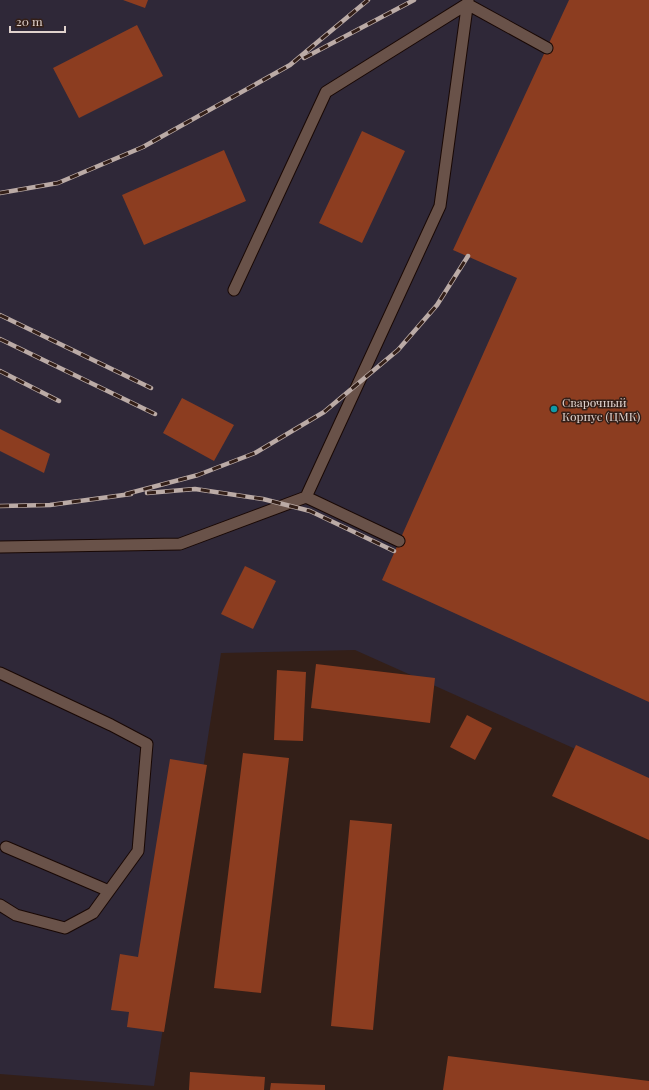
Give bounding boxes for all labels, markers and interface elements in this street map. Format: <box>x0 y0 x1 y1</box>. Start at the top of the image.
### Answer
scale bar <box>10 8 65 34</box>
text: 20 m <box>16 13 43 29</box>
place label: Сварочный Корпус (ЦМК) <box>562 394 640 424</box>
marker: Сварочный Корпус (ЦМК) <box>549 404 559 414</box>

